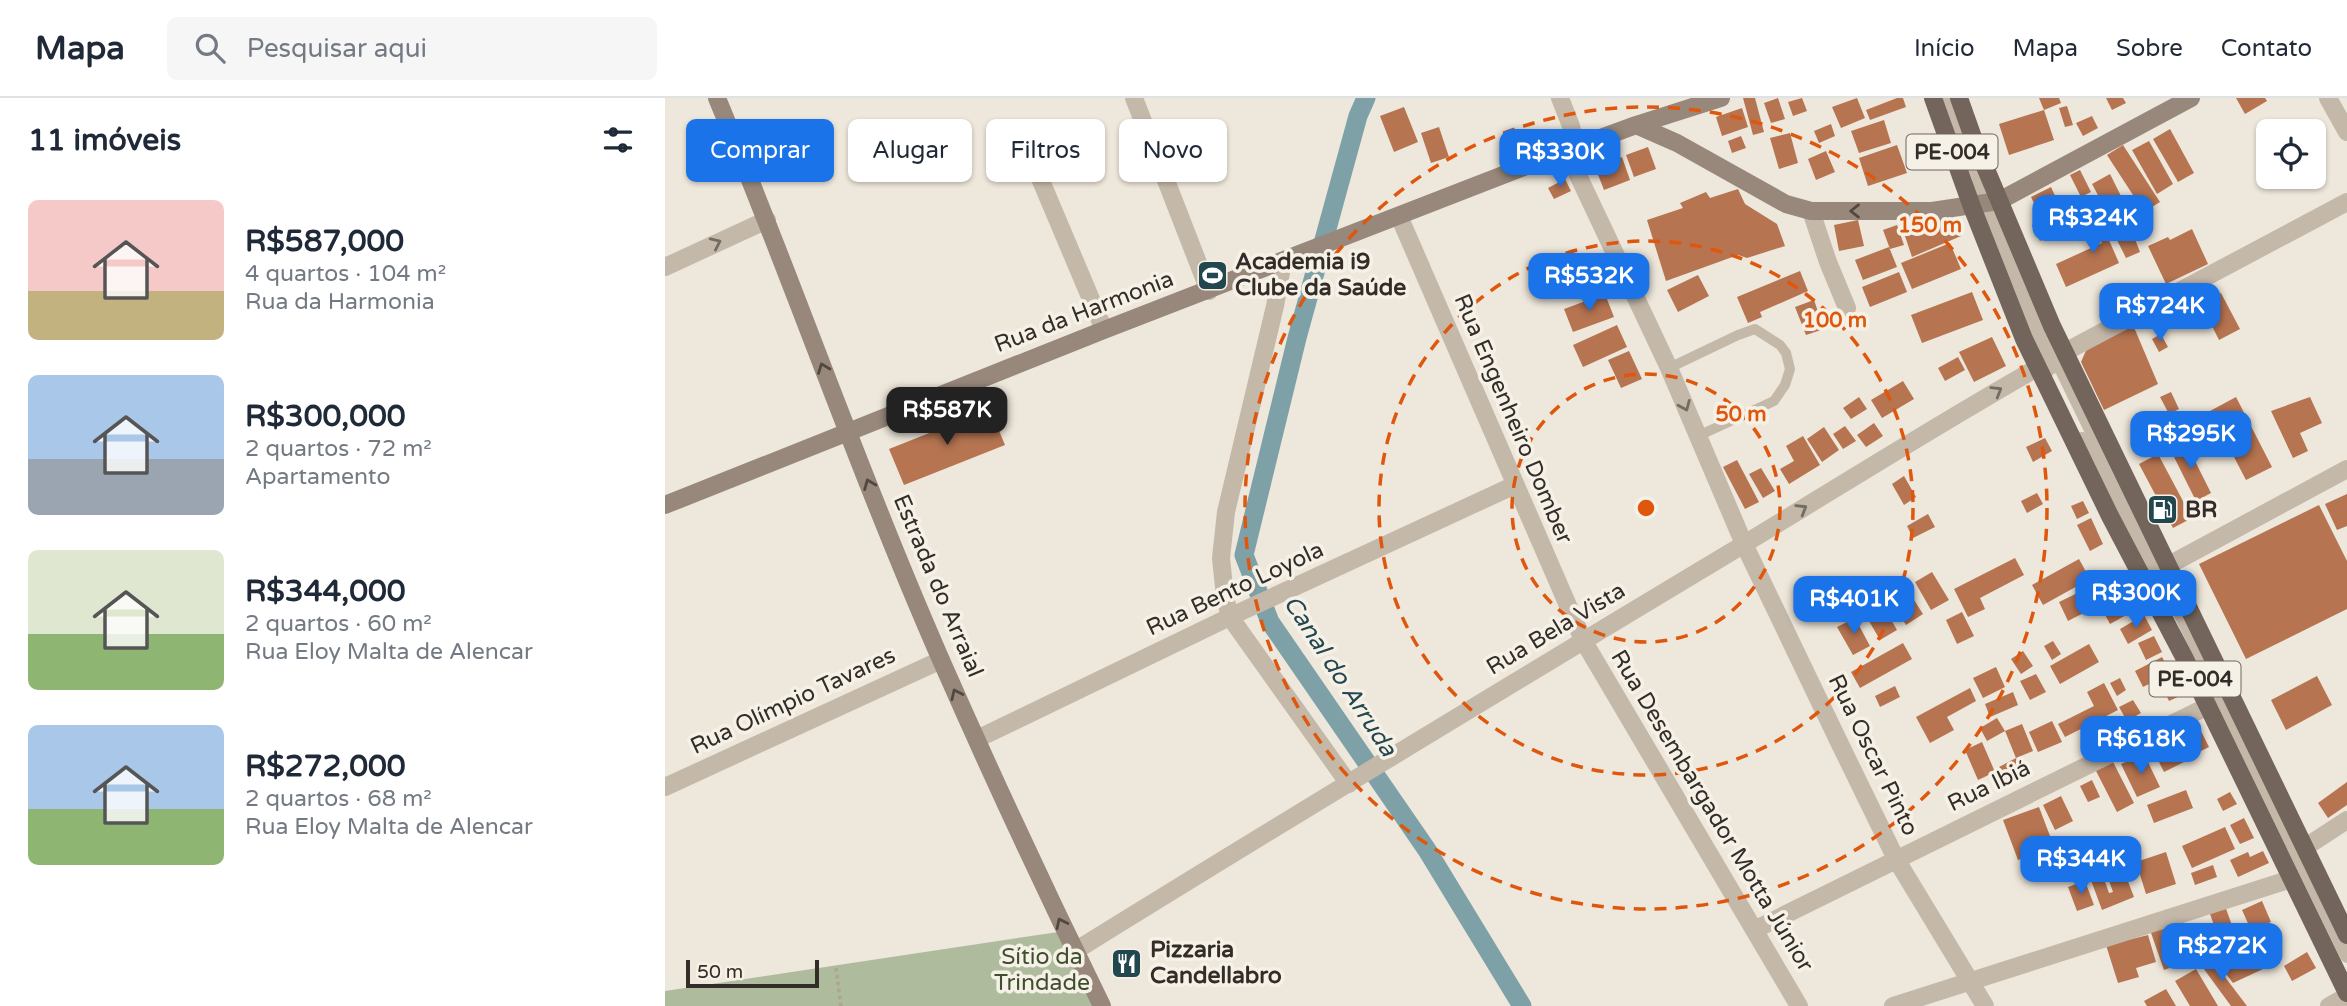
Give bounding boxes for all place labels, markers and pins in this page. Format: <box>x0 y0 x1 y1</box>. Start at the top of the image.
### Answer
pin: R$330K <box>1503 130 1617 189</box>
pin: R$324K <box>2036 195 2150 255</box>
place label: Academia i9 Clube da Saúde <box>1235 248 1406 302</box>
pin: R$532K <box>1532 254 1646 313</box>
sports icon: Academia i9 Clube da Saúde <box>1195 258 1229 292</box>
pin: R$724K <box>2103 284 2217 343</box>
pin: R$587K <box>890 388 1004 447</box>
pin: R$295K <box>2134 412 2248 471</box>
fuel station icon: BR <box>2145 493 2179 527</box>
centre of rings <box>1634 496 1658 520</box>
place label: BR <box>2185 496 2217 524</box>
pin: R$300K <box>2079 570 2193 630</box>
pin: R$401K <box>1797 576 1911 636</box>
pin: R$618K <box>2084 716 2198 776</box>
pin: R$344K <box>2024 836 2138 896</box>
pin: R$272K <box>2165 924 2279 983</box>
place label: Pizzaria Candellabro <box>1150 936 1282 990</box>
restaurant icon: Pizzaria Candellabro <box>1110 946 1144 980</box>

